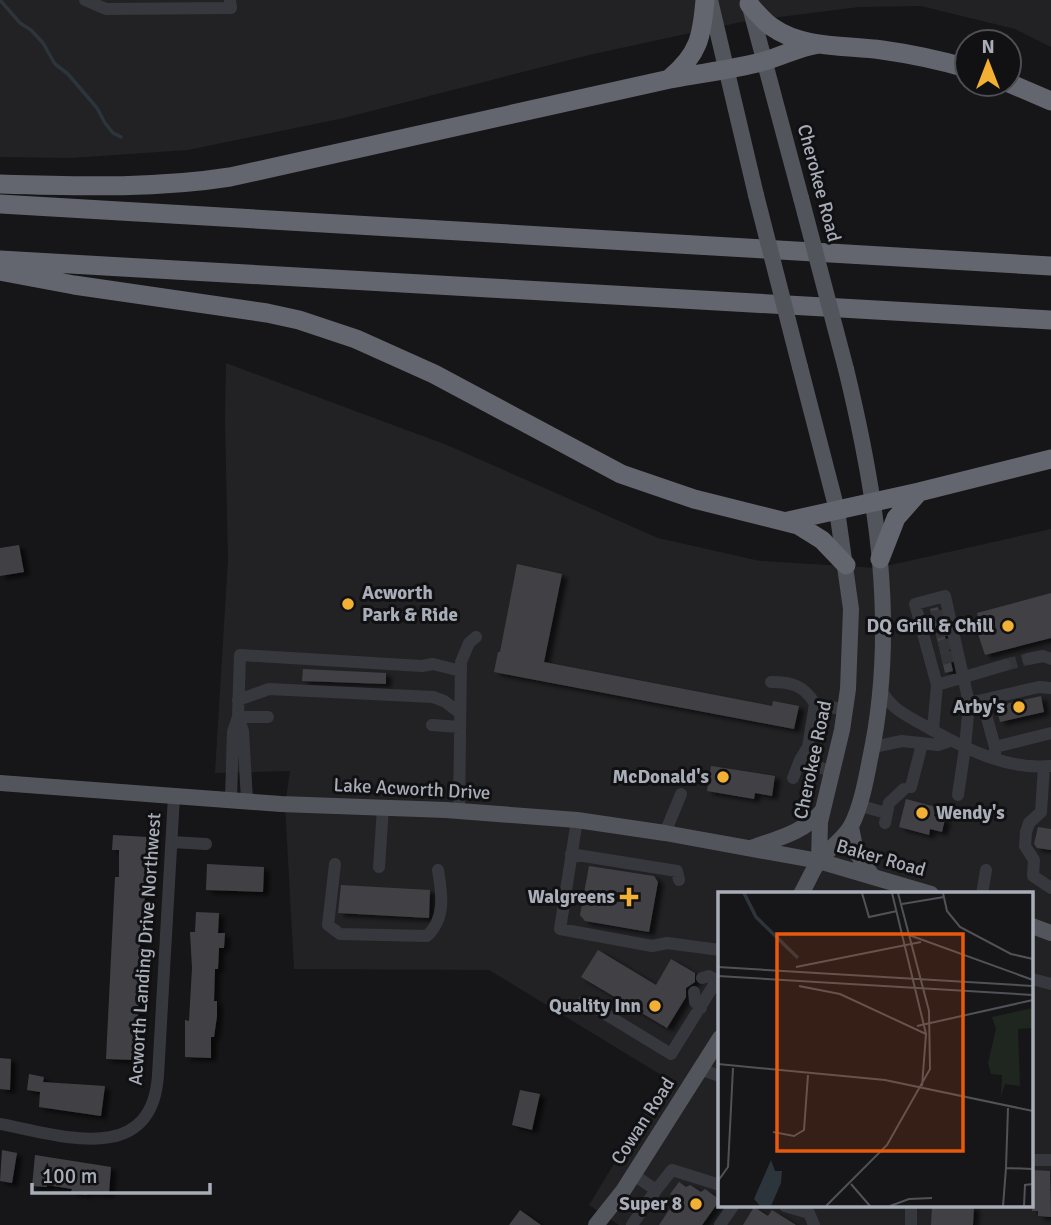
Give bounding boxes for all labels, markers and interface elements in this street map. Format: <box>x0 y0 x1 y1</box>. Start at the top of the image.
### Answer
north arrow <box>953 28 1023 98</box>
text: N <box>981 35 995 59</box>
street label: Cherokee Road <box>792 122 846 244</box>
place label: Acworth Park & Ride <box>362 581 458 627</box>
marker: Acworth Park & Ride <box>340 596 356 612</box>
place label: DQ Grill & Chill <box>867 614 994 638</box>
marker: DQ Grill & Chill <box>1000 618 1016 634</box>
place label: Arby's <box>953 695 1005 719</box>
street label: Cherokee Road <box>789 698 837 822</box>
marker: Arby's <box>1011 699 1027 715</box>
place label: McDonald's <box>613 765 709 789</box>
marker: McDonald's <box>715 769 731 785</box>
street label: Lake Acworth Drive <box>333 773 491 805</box>
place label: Wendy's <box>936 801 1005 825</box>
marker: Wendy's <box>914 805 930 821</box>
street label: Acworth Landing Drive Northwest <box>123 812 167 1086</box>
street label: Baker Road <box>834 834 928 882</box>
place label: Walgreens <box>528 885 615 909</box>
marker: Walgreens <box>621 889 637 905</box>
inset map <box>718 892 1034 1208</box>
place label: Quality Inn <box>549 994 641 1018</box>
marker: Quality Inn <box>647 998 663 1014</box>
street label: Cowan Road <box>606 1073 680 1169</box>
scale bar <box>32 1152 210 1196</box>
text: 100 m <box>42 1163 97 1189</box>
place label: Super 8 <box>619 1192 682 1216</box>
marker: Super 8 <box>688 1196 704 1212</box>

